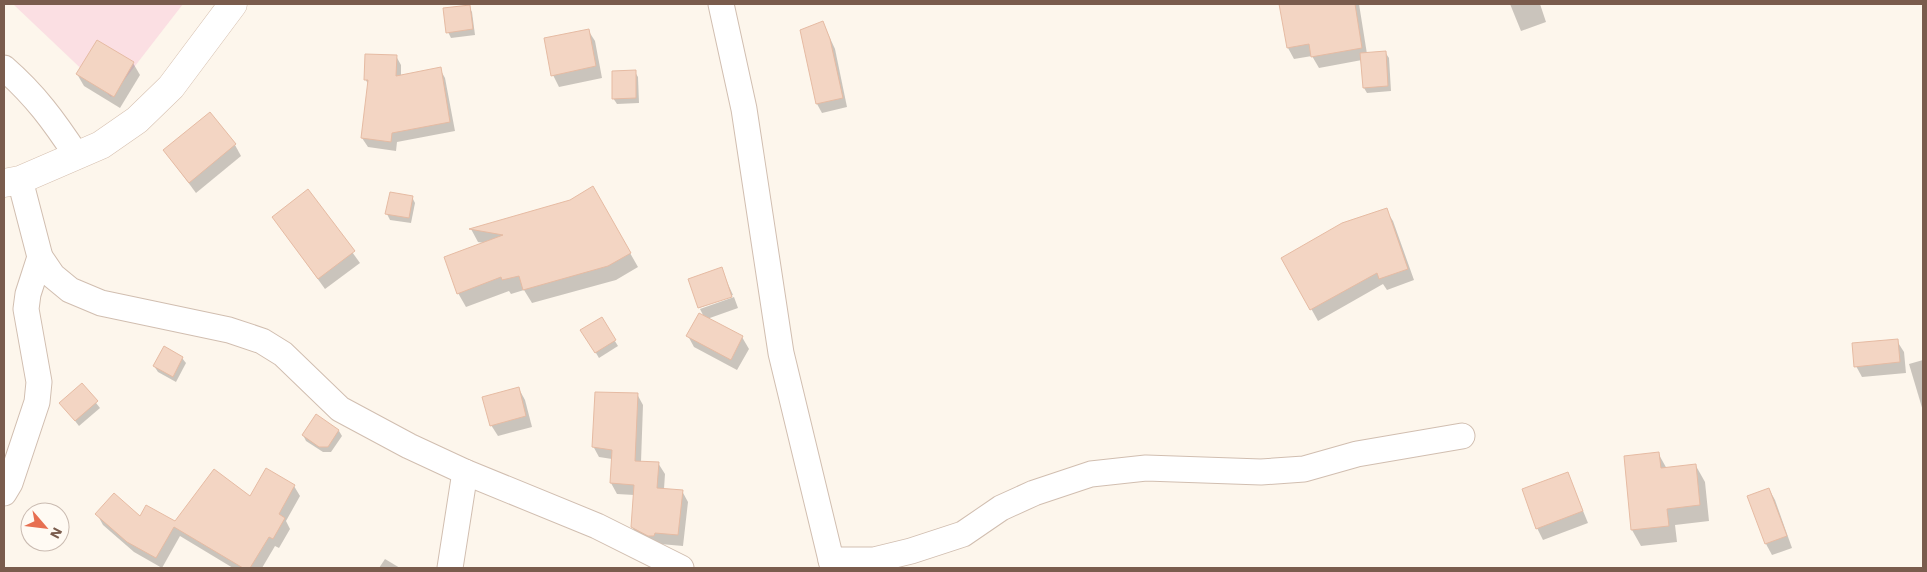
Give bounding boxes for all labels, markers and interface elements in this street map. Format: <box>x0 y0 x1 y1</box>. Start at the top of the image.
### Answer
north arrow <box>20 502 70 552</box>
text: N <box>47 525 66 541</box>

